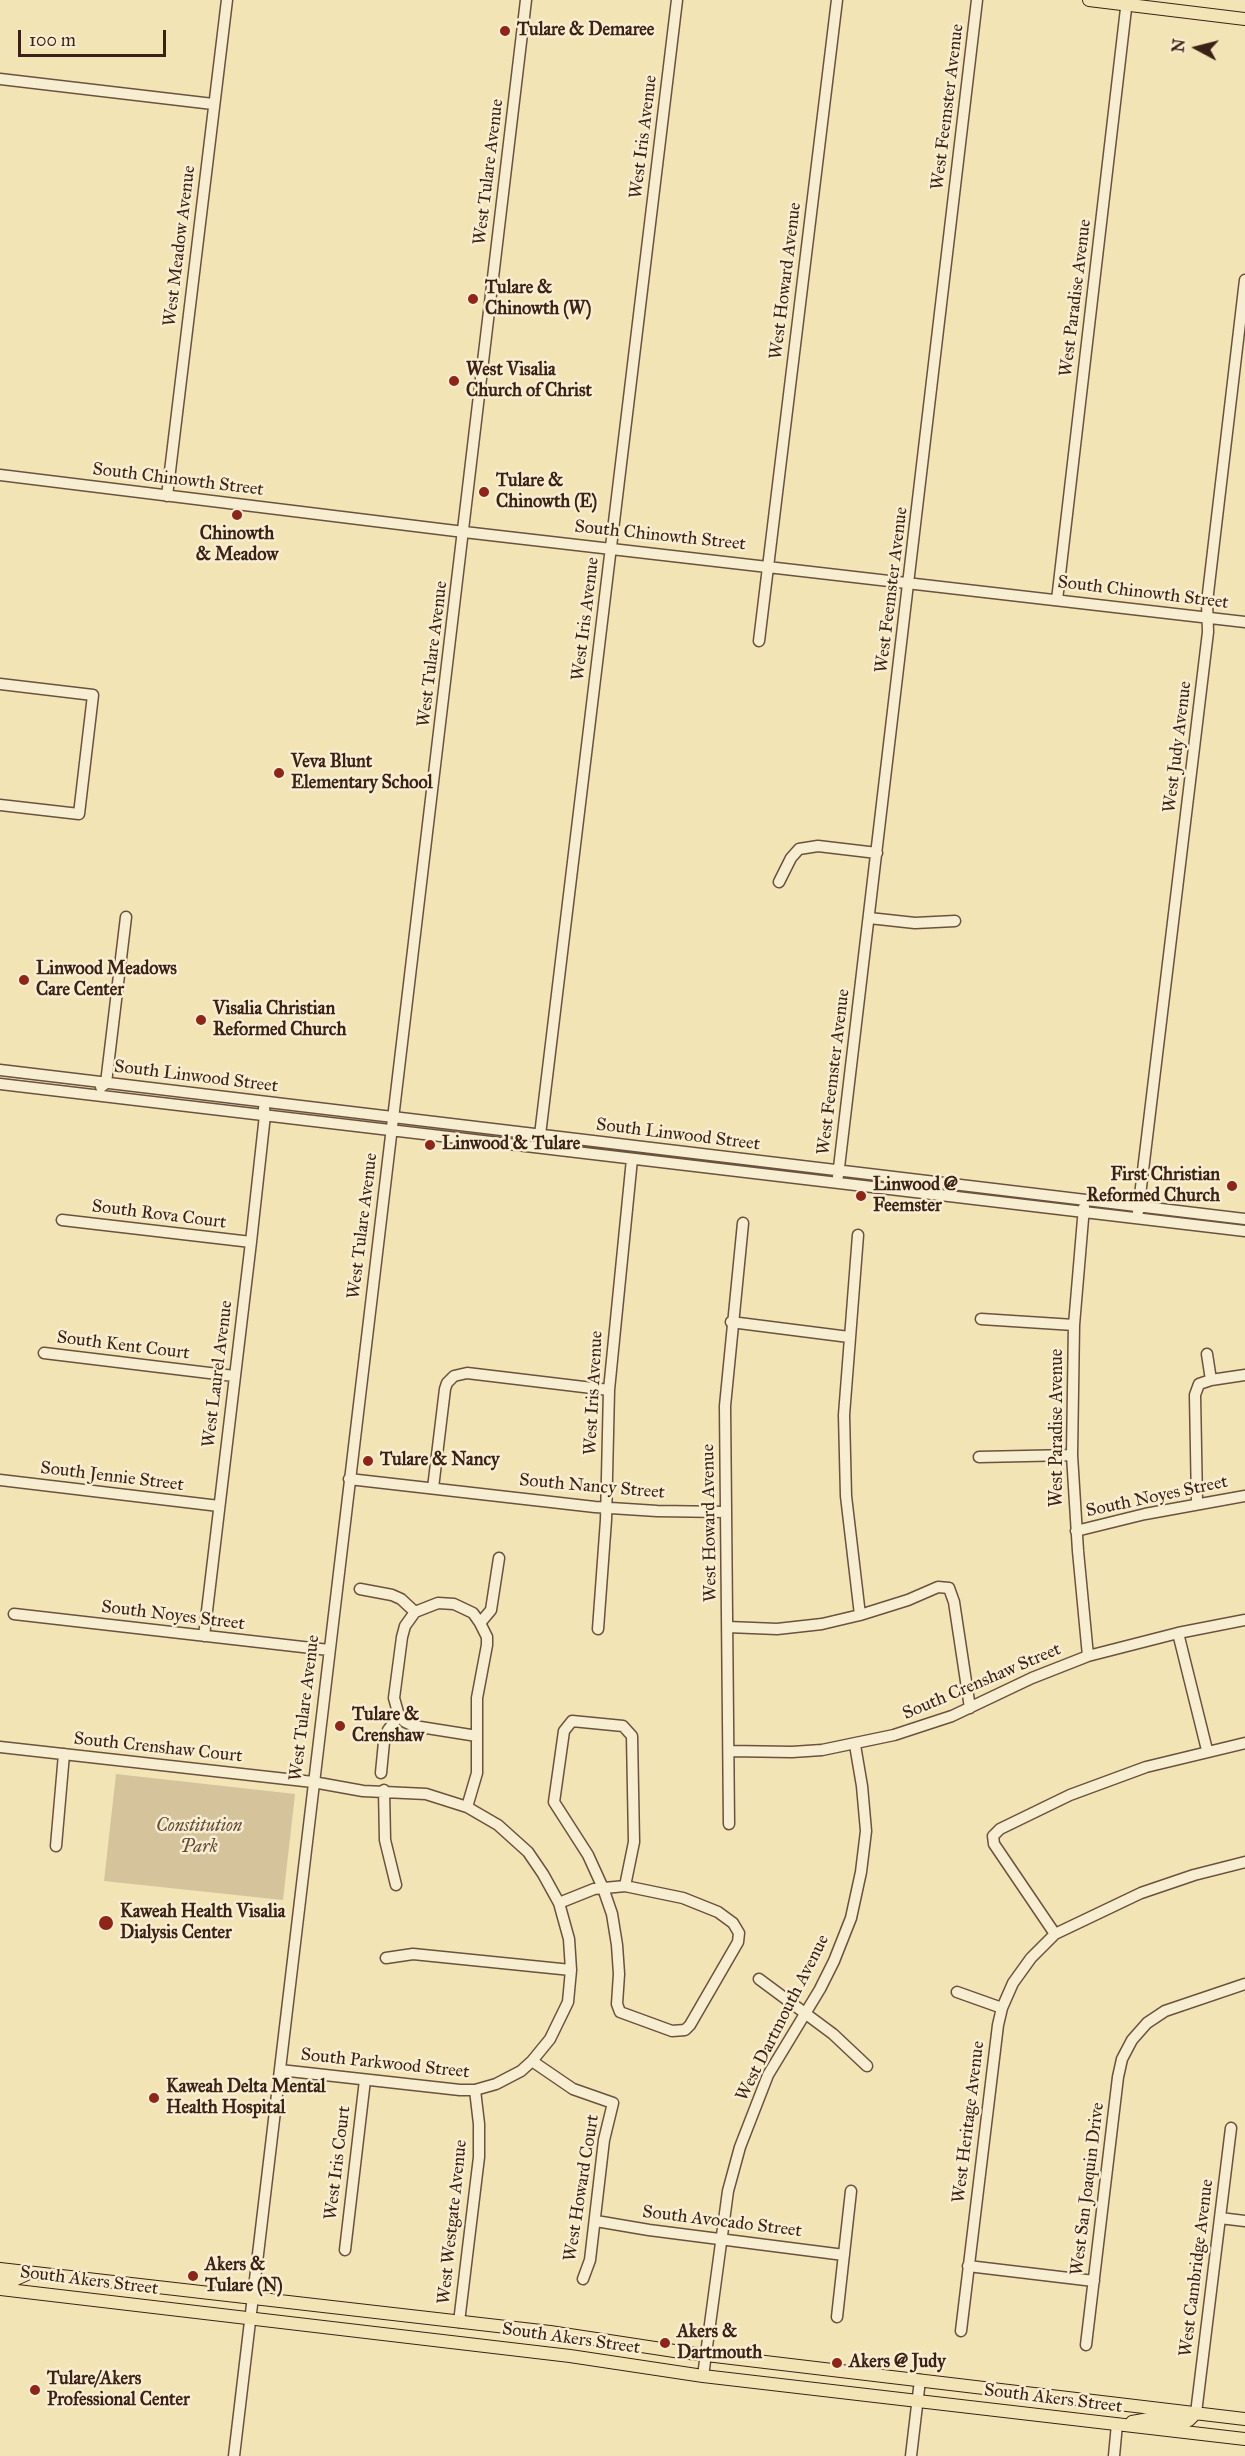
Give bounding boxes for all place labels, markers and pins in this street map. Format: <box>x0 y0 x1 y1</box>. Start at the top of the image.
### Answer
place label: Tulare & Demaree <box>517 20 654 42</box>
marker: Tulare & Demaree <box>498 24 512 38</box>
place label: Tulare & Chinowth (W) <box>485 278 591 320</box>
marker: Tulare & Chinowth (W) <box>466 292 480 306</box>
place label: West Visalia Church of Christ <box>466 360 592 403</box>
marker: West Visalia Church of Christ <box>447 374 461 388</box>
place label: Tulare & Chinowth (E) <box>496 471 597 514</box>
marker: Tulare & Chinowth (E) <box>477 485 491 499</box>
marker: Chinowth & Meadow <box>230 508 244 522</box>
place label: Chinowth & Meadow <box>196 524 278 566</box>
place label: Veva Blunt Elementary School <box>291 752 433 795</box>
marker: Veva Blunt Elementary School <box>272 766 286 780</box>
place label: Linwood Meadows Care Center <box>36 959 177 1002</box>
marker: Linwood Meadows Care Center <box>17 973 31 987</box>
place label: Visalia Christian Reformed Church <box>213 999 346 1042</box>
marker: Visalia Christian Reformed Church <box>194 1013 208 1027</box>
place label: Linwood & Tulare <box>442 1134 580 1156</box>
marker: Linwood & Tulare <box>423 1138 437 1152</box>
place label: First Christian Reformed Church <box>1087 1165 1220 1208</box>
place label: Linwood @ Feemster <box>873 1175 958 1218</box>
marker: First Christian Reformed Church <box>1225 1179 1239 1193</box>
marker: Linwood @ Feemster <box>854 1189 868 1203</box>
place label: Tulare & Nancy <box>380 1450 499 1472</box>
marker: Tulare & Nancy <box>361 1454 375 1468</box>
place label: Tulare & Crenshaw <box>352 1705 424 1748</box>
marker: Tulare & Crenshaw <box>333 1719 347 1733</box>
place label: Kaweah Health Visalia Dialysis Center <box>120 1902 285 1944</box>
marker: Kaweah Health Visalia Dialysis Center <box>97 1914 115 1932</box>
place label: Kaweah Delta Mental Health Hospital <box>166 2077 326 2120</box>
marker: Kaweah Delta Mental Health Hospital <box>147 2091 161 2105</box>
place label: Akers & Tulare (N) <box>205 2255 283 2298</box>
marker: Akers & Tulare (N) <box>186 2269 200 2283</box>
place label: Akers & Dartmouth <box>677 2322 762 2364</box>
marker: Akers & Dartmouth <box>658 2336 672 2350</box>
place label: Akers @ Judy <box>849 2352 946 2374</box>
marker: Akers @ Judy <box>830 2356 844 2370</box>
place label: Tulare/Akers Professional Center <box>47 2369 190 2412</box>
marker: Tulare/Akers Professional Center <box>28 2383 42 2397</box>

